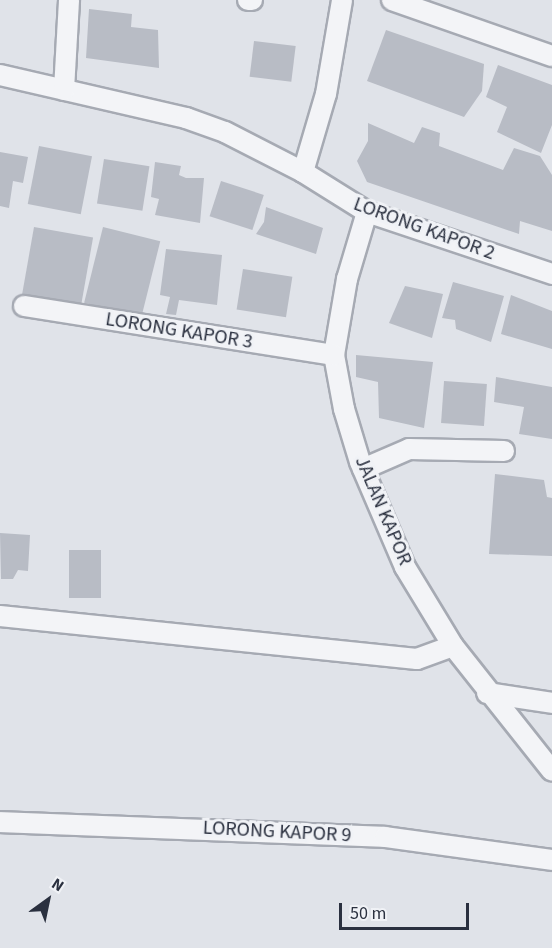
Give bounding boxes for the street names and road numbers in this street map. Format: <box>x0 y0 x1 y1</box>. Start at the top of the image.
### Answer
street label: LORONG KAPOR 2 <box>350 192 498 266</box>
street label: LORONG KAPOR 3 <box>104 308 254 354</box>
street label: JALAN KAPOR <box>349 453 417 569</box>
street label: LORONG KAPOR 9 <box>202 816 352 848</box>

